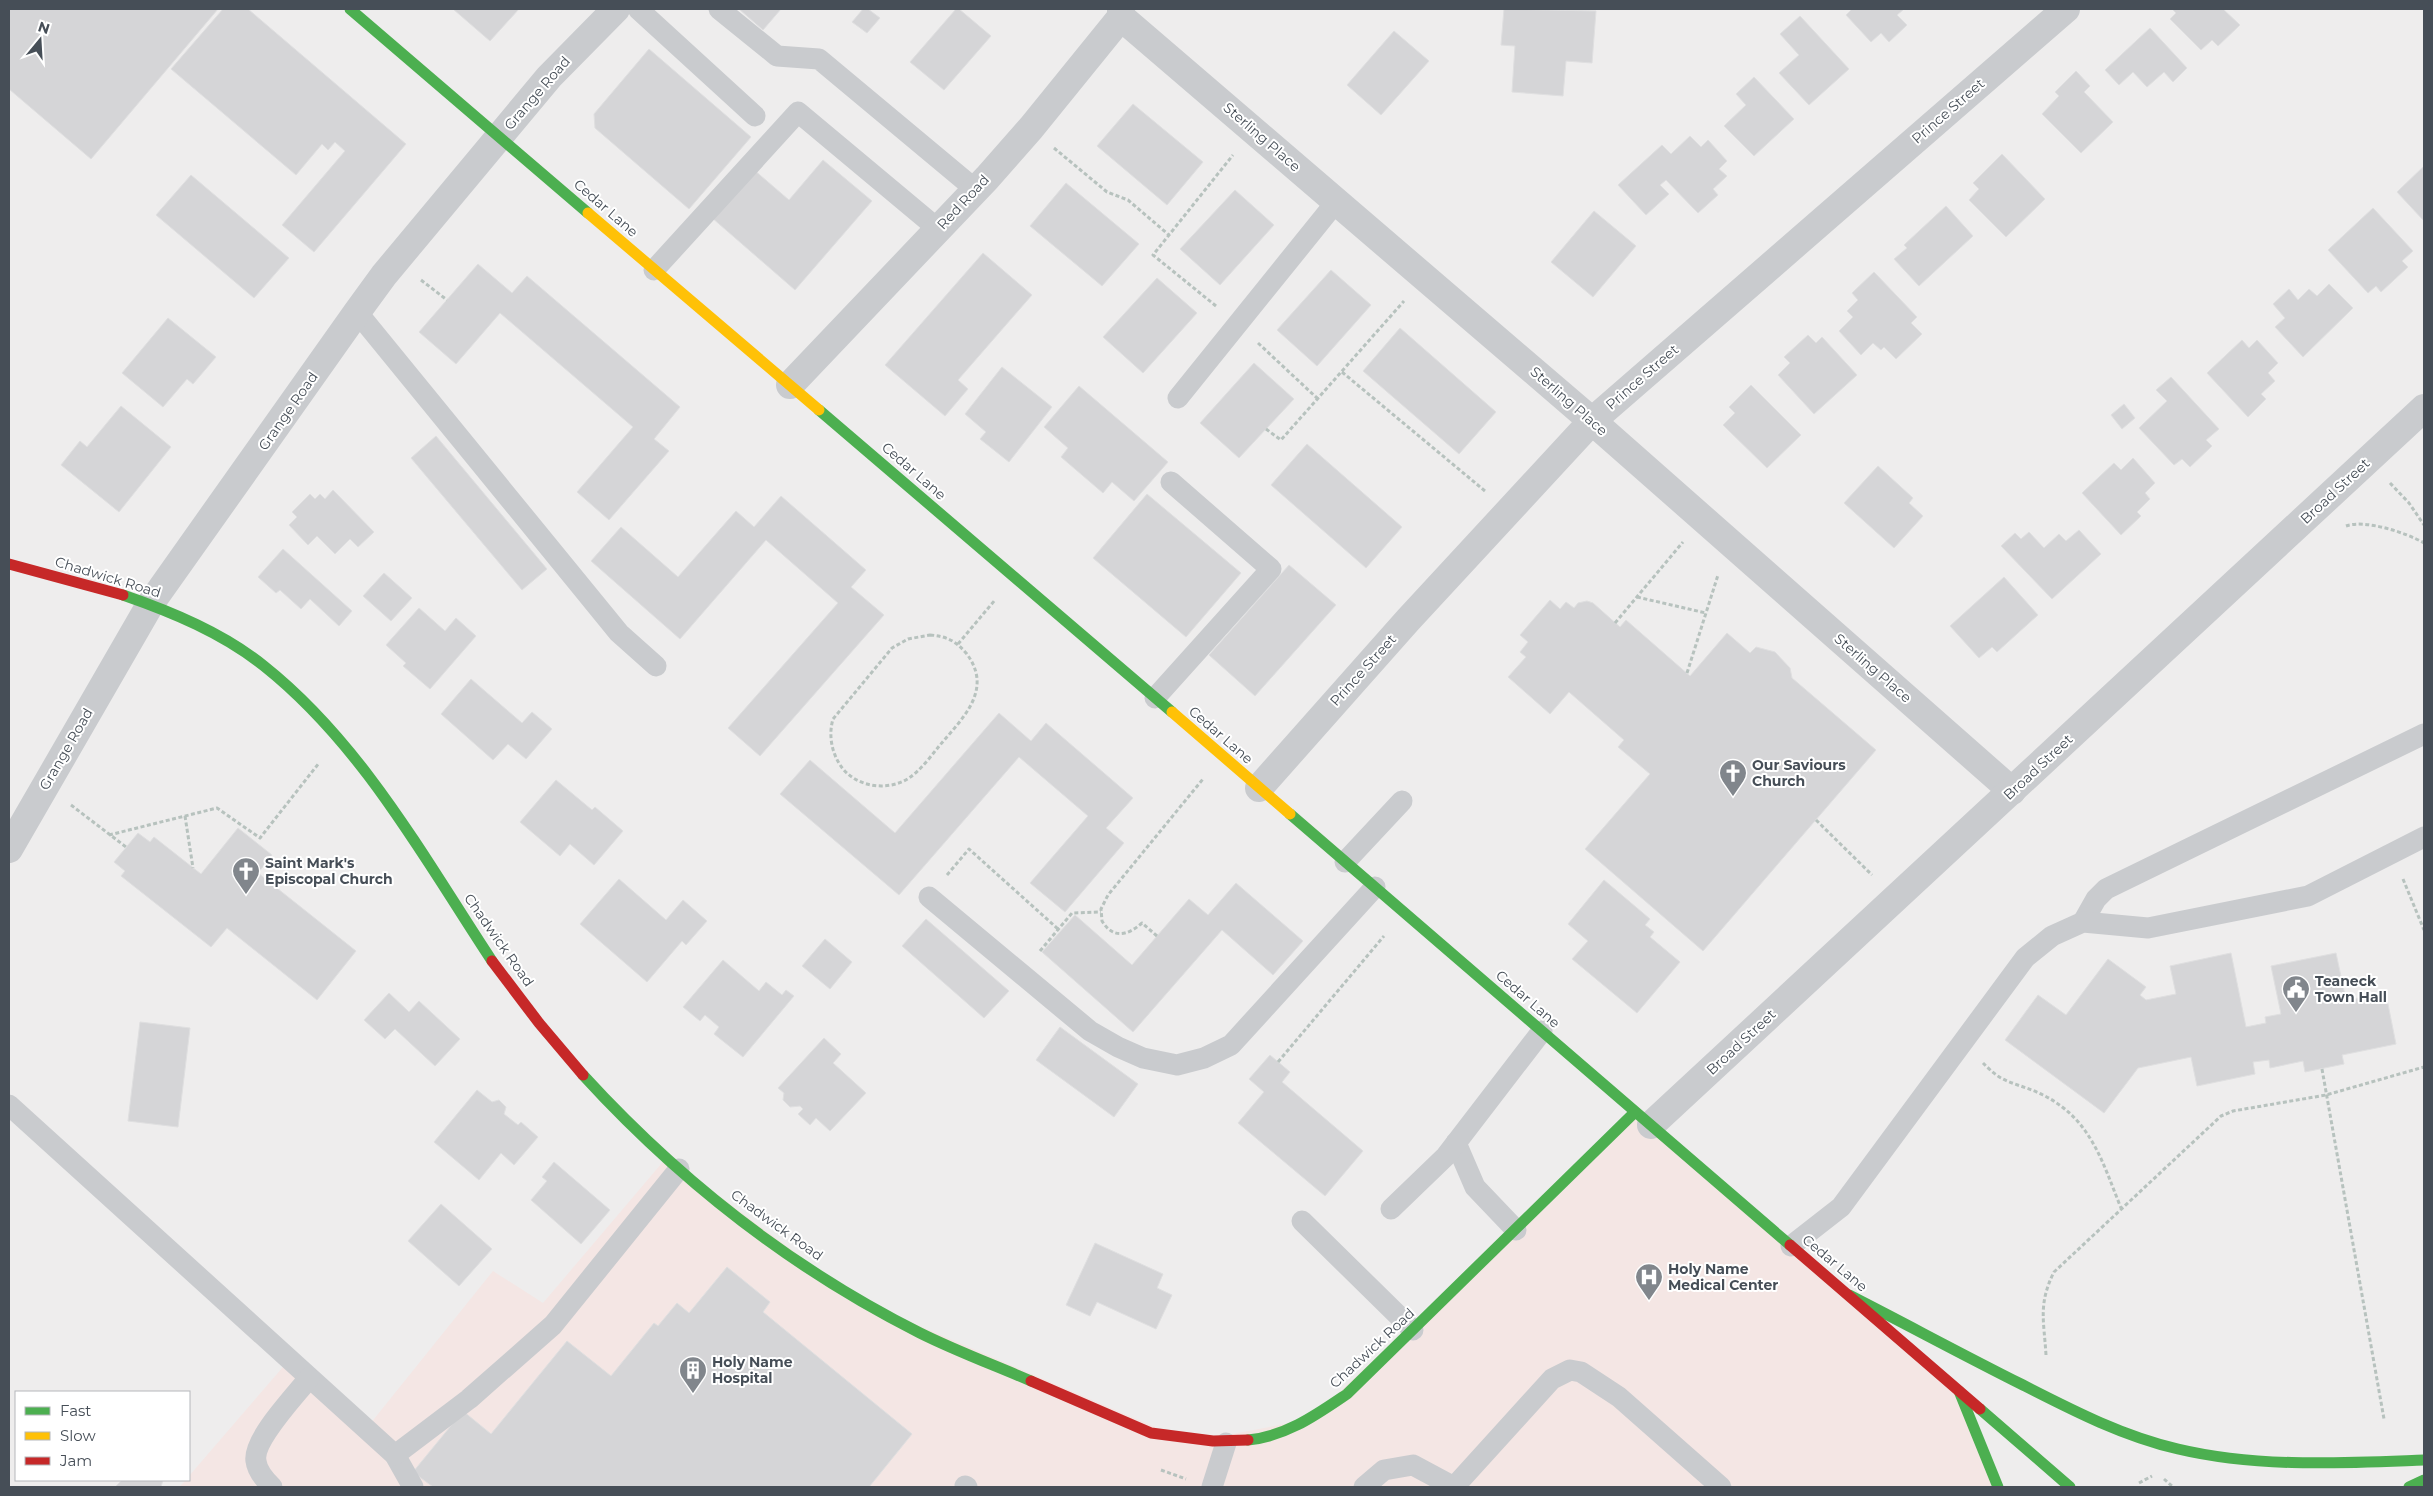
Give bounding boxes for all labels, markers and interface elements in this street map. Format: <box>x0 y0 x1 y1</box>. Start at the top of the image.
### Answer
north arrow <box>15 15 65 65</box>
text: N <box>36 17 52 38</box>
street label: Grange Road <box>500 52 574 134</box>
street label: Prince Street <box>1908 74 1988 148</box>
street label: Sterling Place <box>1220 99 1304 175</box>
street label: Red Road <box>933 171 993 233</box>
street label: Cedar Lane <box>570 175 642 241</box>
street label: Prince Street <box>1602 340 1682 414</box>
street label: Sterling Place <box>1527 363 1611 439</box>
street label: Grange Road <box>254 368 322 454</box>
street label: Cedar Lane <box>878 438 950 504</box>
street label: Broad Street <box>2297 454 2374 528</box>
street label: Chadwick Road <box>53 552 163 602</box>
street label: Prince Street <box>1326 630 1400 710</box>
street label: Sterling Place <box>1831 630 1915 706</box>
street label: Cedar Lane <box>1185 702 1257 768</box>
street label: Grange Road <box>35 705 97 793</box>
street label: Broad Street <box>2000 730 2077 804</box>
place label: Our Saviours Church <box>1752 756 1846 790</box>
church icon: Our Saviours Church <box>1718 758 1748 797</box>
place label: Saint Mark's Episcopal Church <box>265 854 393 888</box>
church icon: Saint Mark's Episcopal Church <box>231 856 261 895</box>
street label: Chadwick Road <box>460 890 538 990</box>
street label: Cedar Lane <box>1492 966 1564 1032</box>
place label: Teaneck Town Hall <box>2315 972 2387 1006</box>
public building icon: Teaneck Town Hall <box>2281 974 2311 1013</box>
street label: Broad Street <box>1703 1005 1780 1079</box>
street label: Chadwick Road <box>727 1185 827 1265</box>
street label: Cedar Lane <box>1799 1231 1871 1295</box>
place label: Holy Name Medical Center <box>1668 1260 1778 1294</box>
hospital icon: Holy Name Medical Center <box>1634 1262 1664 1301</box>
street label: Chadwick Road <box>1326 1304 1418 1392</box>
place label: Holy Name Hospital <box>712 1353 793 1387</box>
building icon: Holy Name Hospital <box>678 1355 708 1394</box>
legend <box>15 1391 190 1481</box>
text: Fast <box>60 1401 91 1420</box>
text: Slow <box>60 1426 96 1445</box>
text: Jam <box>59 1451 92 1470</box>

